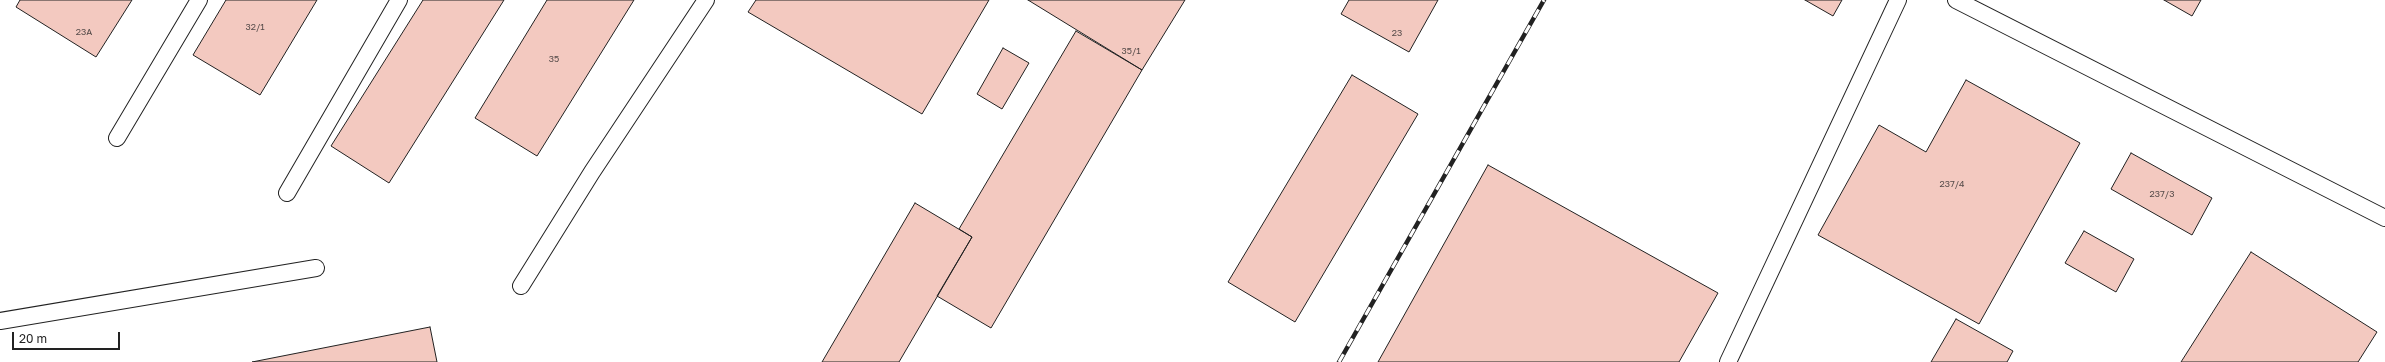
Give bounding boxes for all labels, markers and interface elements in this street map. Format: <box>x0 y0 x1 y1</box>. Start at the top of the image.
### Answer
house number: 32/1 <box>245 22 265 32</box>
house number: 23А <box>76 27 92 37</box>
house number: 23 <box>1392 28 1402 38</box>
house number: 35/1 <box>1121 46 1141 56</box>
house number: 35 <box>549 54 559 64</box>
house number: 237/4 <box>1939 179 1965 189</box>
house number: 237/3 <box>2150 189 2174 199</box>
scale bar <box>14 324 122 350</box>
text: 20 m <box>19 331 47 346</box>

